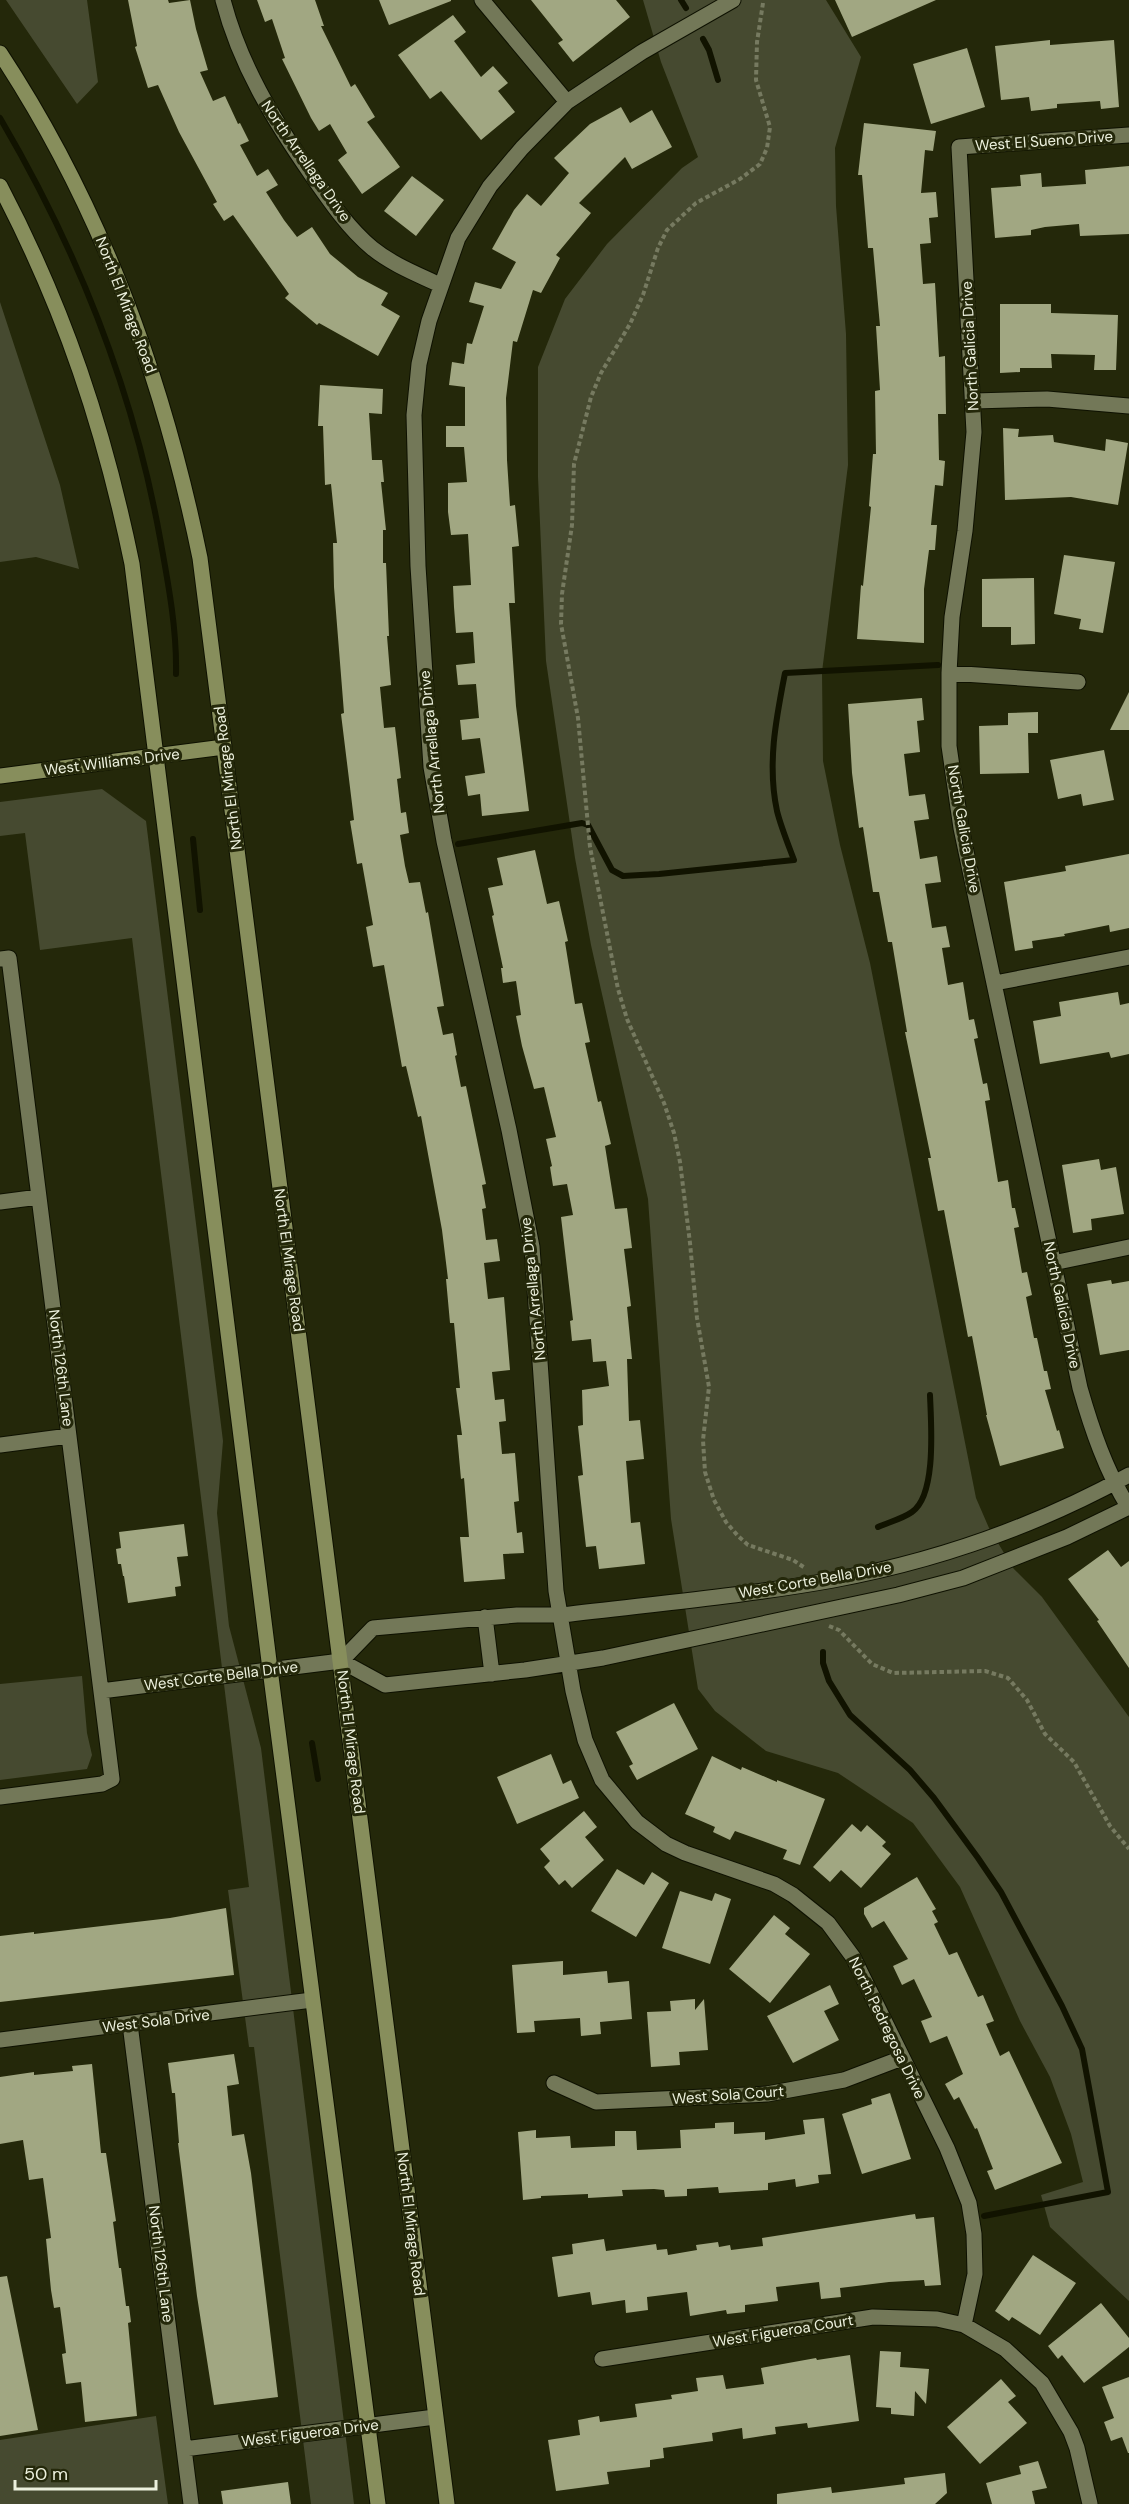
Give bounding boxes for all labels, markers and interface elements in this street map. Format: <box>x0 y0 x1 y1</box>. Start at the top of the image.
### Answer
street label: North Arrellaga Drive <box>257 96 355 226</box>
street label: West El Sueno Drive <box>974 126 1114 156</box>
street label: North El Mirage Road <box>91 234 161 376</box>
street label: North Galicia Drive <box>957 281 983 411</box>
street label: North Arrellaga Drive <box>415 670 449 814</box>
street label: North El Mirage Road <box>209 705 247 851</box>
street label: West Williams Drive <box>43 744 181 780</box>
street label: North Galicia Drive <box>943 763 985 895</box>
street label: North El Mirage Road <box>269 1187 309 1333</box>
street label: North Arrellaga Drive <box>516 1217 550 1361</box>
street label: North Galicia Drive <box>1039 1240 1085 1370</box>
street label: North 126th Lane <box>44 1308 78 1428</box>
street label: West Corte Bella Drive <box>737 1557 893 1603</box>
street label: West Corte Bella Drive <box>143 1657 299 1695</box>
street label: North El Mirage Road <box>332 1669 370 1815</box>
street label: North Pedregosa Drive <box>844 1954 930 2102</box>
street label: West Sola Drive <box>101 2004 211 2038</box>
street label: West Sola Court <box>671 2081 785 2109</box>
street label: North El Mirage Road <box>392 2151 430 2297</box>
street label: North 126th Lane <box>144 2204 178 2324</box>
street label: West Figueroa Court <box>711 2310 855 2352</box>
street label: West Figueroa Drive <box>240 2415 380 2451</box>
scale bar <box>15 2453 156 2491</box>
text: 50 m <box>24 2462 68 2486</box>

